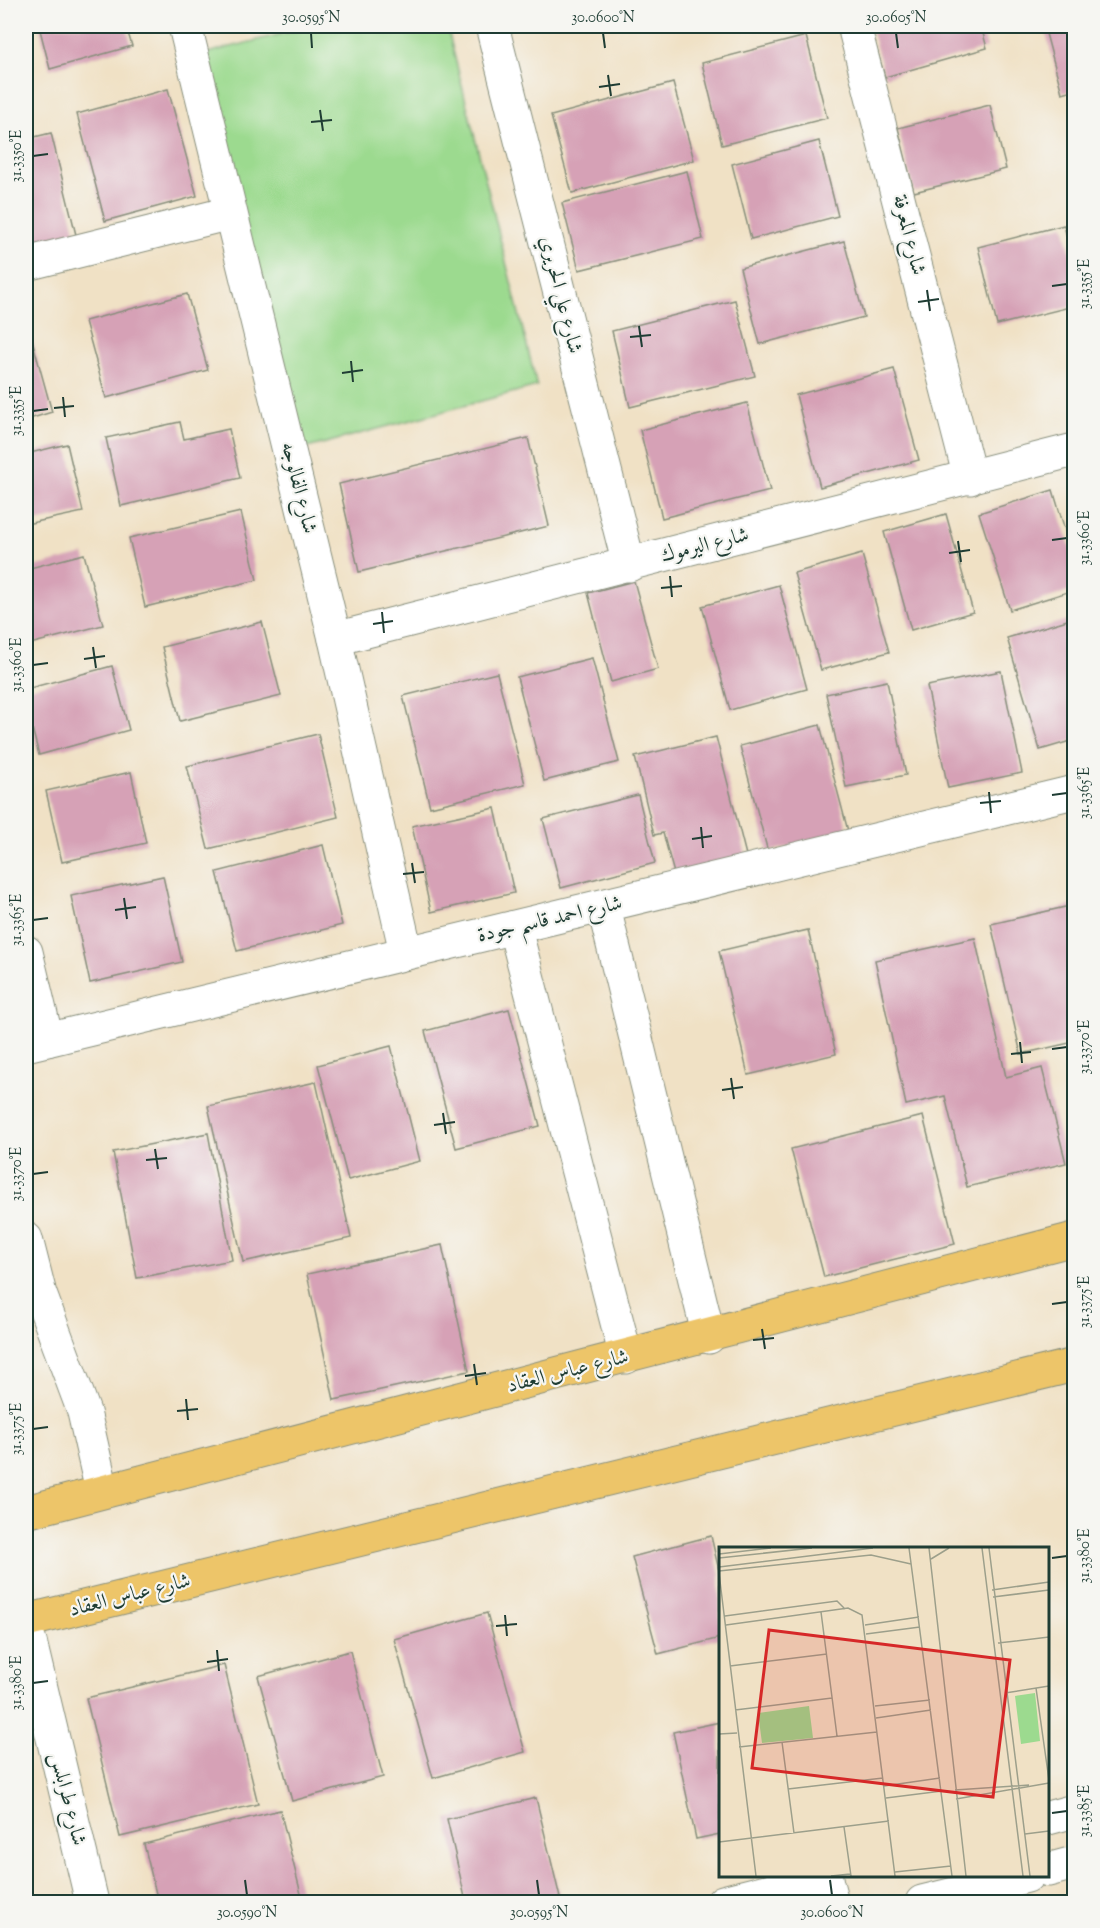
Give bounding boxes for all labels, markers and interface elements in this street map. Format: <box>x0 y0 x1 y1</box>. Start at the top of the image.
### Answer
text: 30.0595°N <box>282 8 340 29</box>
text: 30.0600°N <box>571 8 635 29</box>
text: 30.0605°N <box>865 8 927 29</box>
text: 31.3350°E <box>7 130 28 182</box>
street label: شارع المعرفة <box>883 192 932 279</box>
street label: شارع علي الحريري <box>528 233 589 358</box>
text: 31.3355°E <box>1075 259 1096 309</box>
text: 31.3355°E <box>7 386 28 436</box>
street label: شارع الفالوجه <box>271 439 324 537</box>
text: 31.3360°E <box>1075 511 1096 565</box>
street label: شارع اليرموك <box>658 521 752 572</box>
text: 31.3360°E <box>7 638 28 692</box>
text: 31.3365°E <box>1075 767 1096 819</box>
street label: شارع احمد قاسم جودة <box>475 889 626 955</box>
text: 31.3365°E <box>7 894 28 946</box>
text: 31.3370°E <box>1075 1020 1096 1074</box>
text: 31.3370°E <box>7 1147 28 1201</box>
text: 31.3375°E <box>1075 1276 1096 1328</box>
street label: شارع عباس العقاد <box>504 1342 632 1403</box>
text: 31.3375°E <box>7 1403 28 1455</box>
text: 31.3380°E <box>1075 1528 1096 1584</box>
inset map <box>719 1547 1049 1877</box>
street label: شارع عباس العقاد <box>66 1566 194 1627</box>
text: 31.3380°E <box>7 1655 28 1711</box>
street label: شارع طرابلس <box>40 1749 93 1849</box>
text: 31.3385°E <box>1075 1785 1096 1837</box>
text: 30.0590°N <box>217 1903 277 1924</box>
text: 30.0595°N <box>510 1903 568 1924</box>
text: 30.0600°N <box>800 1903 864 1924</box>

